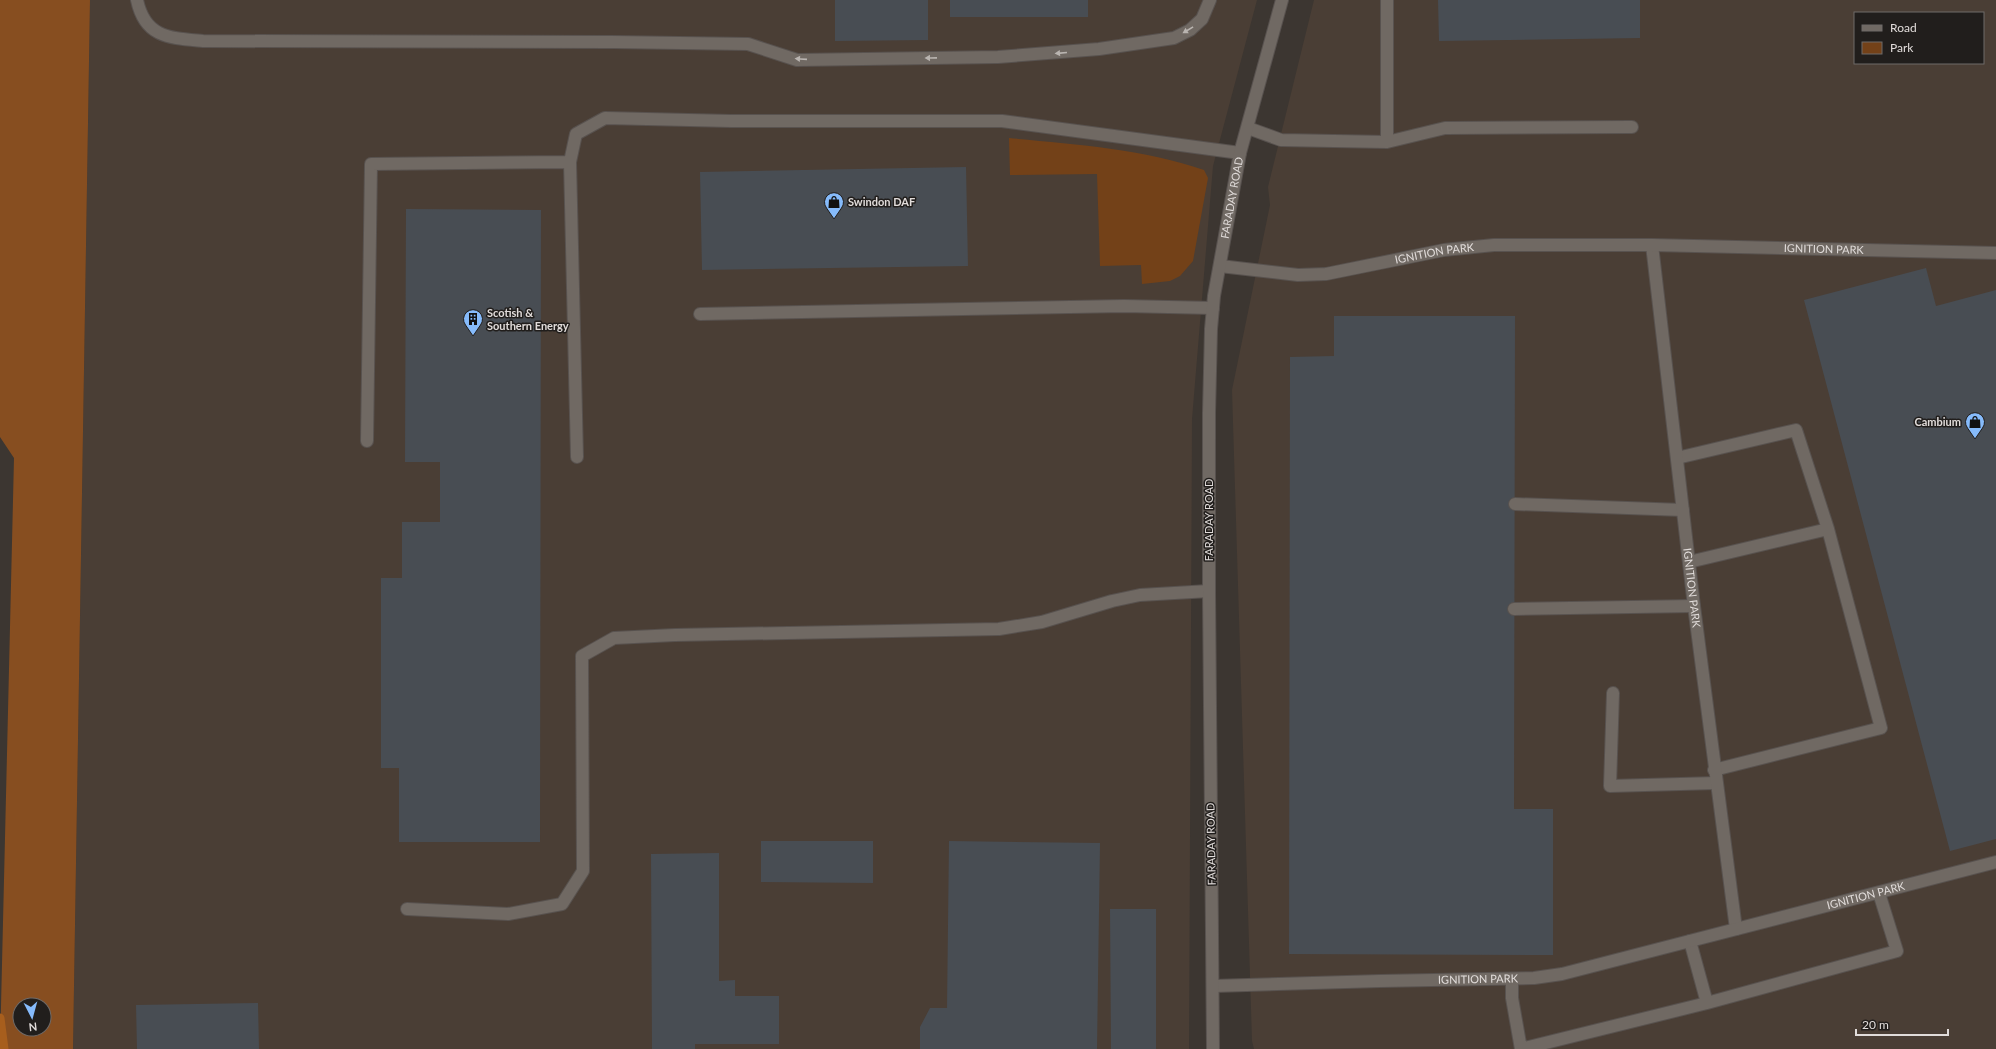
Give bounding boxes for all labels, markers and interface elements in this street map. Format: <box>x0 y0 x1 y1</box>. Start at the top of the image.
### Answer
legend <box>1854 12 1984 64</box>
text: Road <box>1890 20 1917 35</box>
one-way arrow <box>1182 27 1194 34</box>
text: Park <box>1890 40 1914 55</box>
one-way arrow <box>1055 49 1067 56</box>
one-way arrow <box>924 55 937 61</box>
one-way arrow <box>794 56 807 62</box>
street label: FARADAY ROAD <box>1218 156 1245 240</box>
shop icon: Swindon DAF <box>823 191 845 219</box>
place label: Swindon DAF <box>848 195 915 208</box>
street label: IGNITION PARK <box>1394 240 1475 266</box>
street label: IGNITION PARK <box>1784 241 1865 256</box>
place label: Scotish & Southern Energy <box>487 306 569 332</box>
building icon: Scotish & Southern Energy <box>462 308 484 336</box>
shop icon: Cambium <box>1964 411 1986 439</box>
place label: Cambium <box>1914 415 1961 428</box>
street label: FARADAY ROAD <box>1202 479 1215 561</box>
street label: IGNITION PARK <box>1681 547 1704 629</box>
street label: FARADAY ROAD <box>1203 803 1218 885</box>
street label: IGNITION PARK <box>1825 879 1907 911</box>
street label: IGNITION PARK <box>1438 971 1519 986</box>
north arrow <box>12 997 52 1037</box>
scale bar <box>1856 1011 1948 1037</box>
text: 20 m <box>1862 1017 1889 1032</box>
text: N <box>28 1021 38 1034</box>

